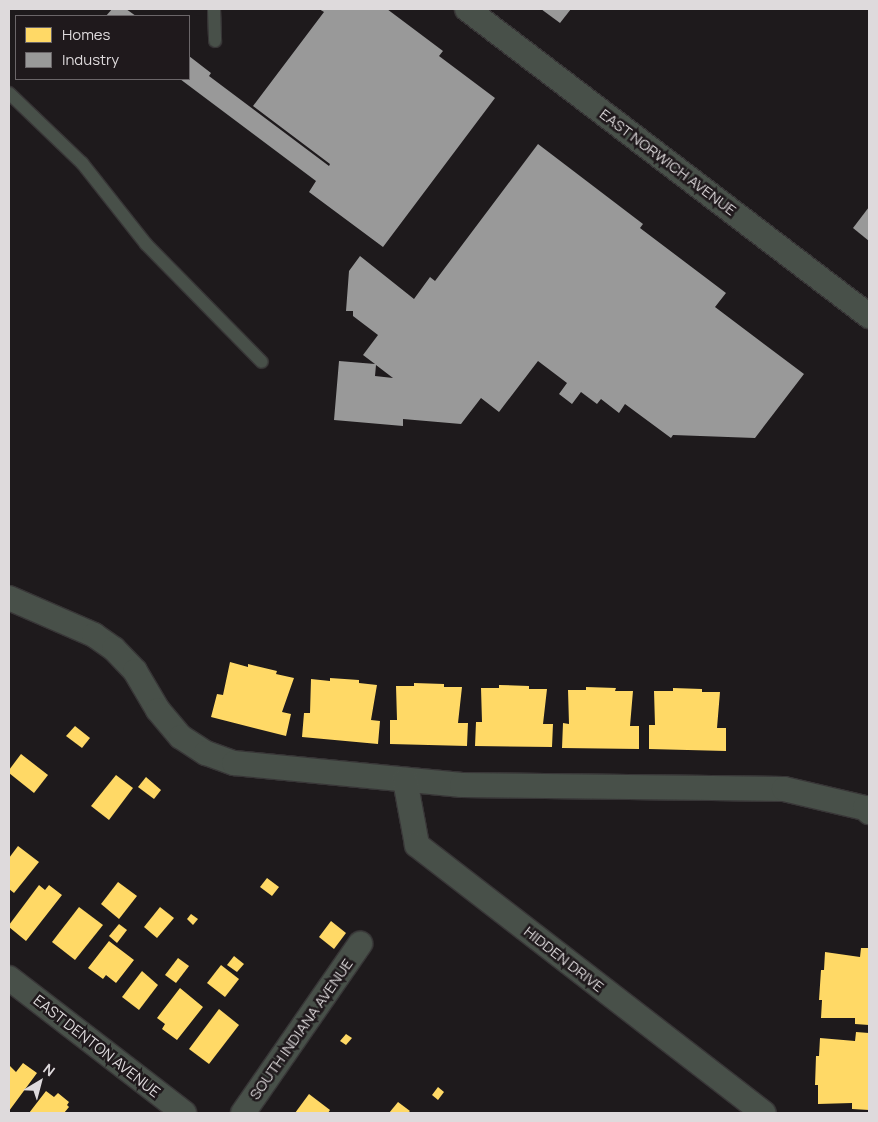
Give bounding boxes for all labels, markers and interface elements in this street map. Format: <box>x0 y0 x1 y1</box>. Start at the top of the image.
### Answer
legend <box>15 15 190 80</box>
text: Homes <box>62 24 110 45</box>
text: Industry <box>62 49 119 70</box>
street label: EAST NORWICH AVENUE <box>596 105 740 219</box>
street label: HIDDEN DRIVE <box>520 922 608 996</box>
street label: SOUTH INDIANA AVENUE <box>245 955 357 1103</box>
street label: EAST DENTON AVENUE <box>30 991 164 1101</box>
north arrow <box>15 1057 65 1107</box>

